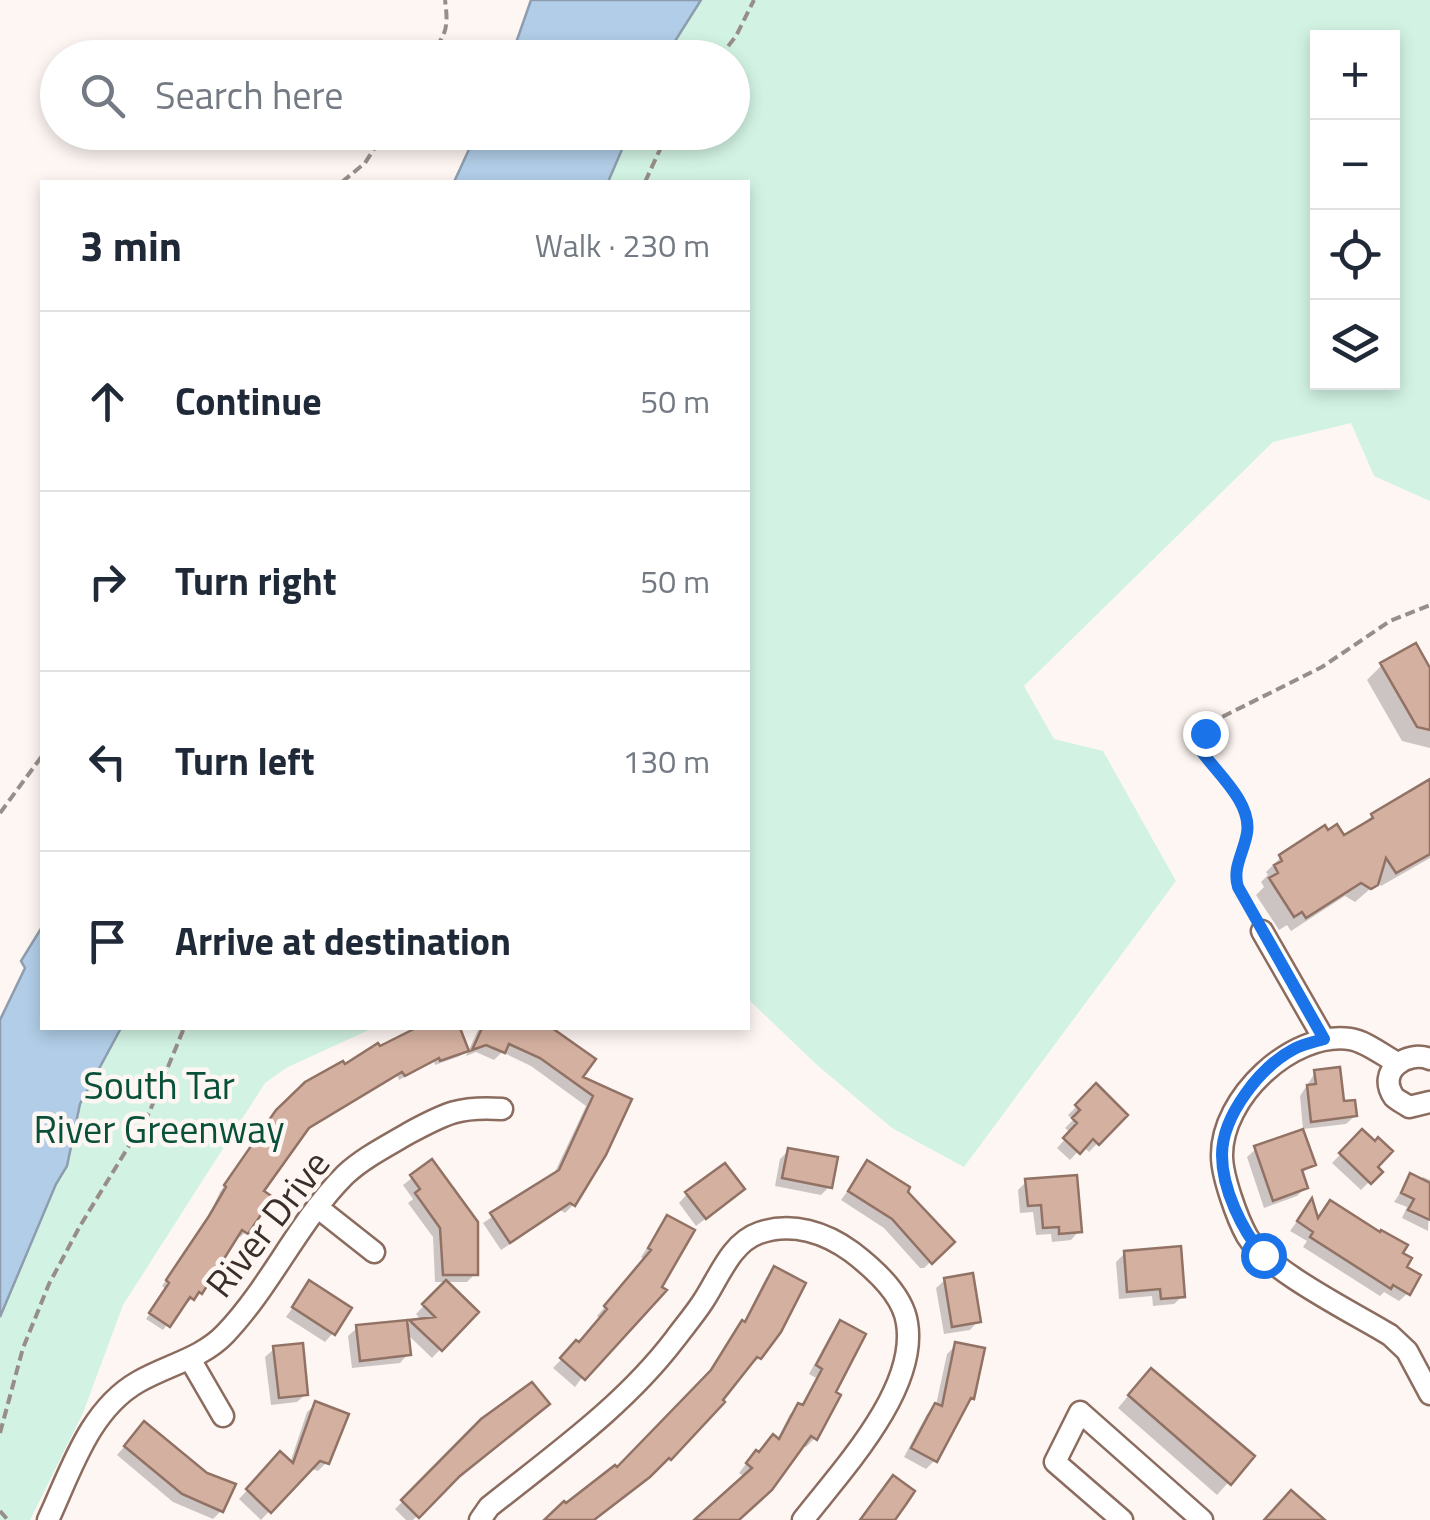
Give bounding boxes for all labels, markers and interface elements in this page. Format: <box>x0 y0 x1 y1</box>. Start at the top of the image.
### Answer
map controls <box>1310 30 1400 390</box>
button: + <box>1310 30 1400 120</box>
search box <box>40 40 750 150</box>
text: Search here <box>155 66 343 124</box>
icon: search <box>75 68 130 123</box>
button: − <box>1310 120 1400 210</box>
button: locate <box>1310 210 1400 300</box>
text: 3 min <box>80 213 182 277</box>
text: Walk · 230 m <box>535 221 710 269</box>
button: layers <box>1310 300 1400 390</box>
text: Continue <box>175 372 322 430</box>
icon: ahead <box>80 374 135 429</box>
text: 50 m <box>640 377 710 425</box>
text: Turn right <box>175 552 337 610</box>
icon: right <box>80 554 135 609</box>
text: 50 m <box>640 557 710 605</box>
route end <box>1183 711 1229 757</box>
text: Turn left <box>175 732 315 790</box>
icon: left <box>80 734 135 789</box>
text: 130 m <box>622 737 710 785</box>
text: Arrive at destination <box>175 912 511 970</box>
icon: arrive <box>80 914 135 969</box>
park label: South Tar River Greenway <box>33 1056 285 1158</box>
street label: River Drive <box>191 1137 343 1310</box>
route start <box>1241 1233 1287 1279</box>

